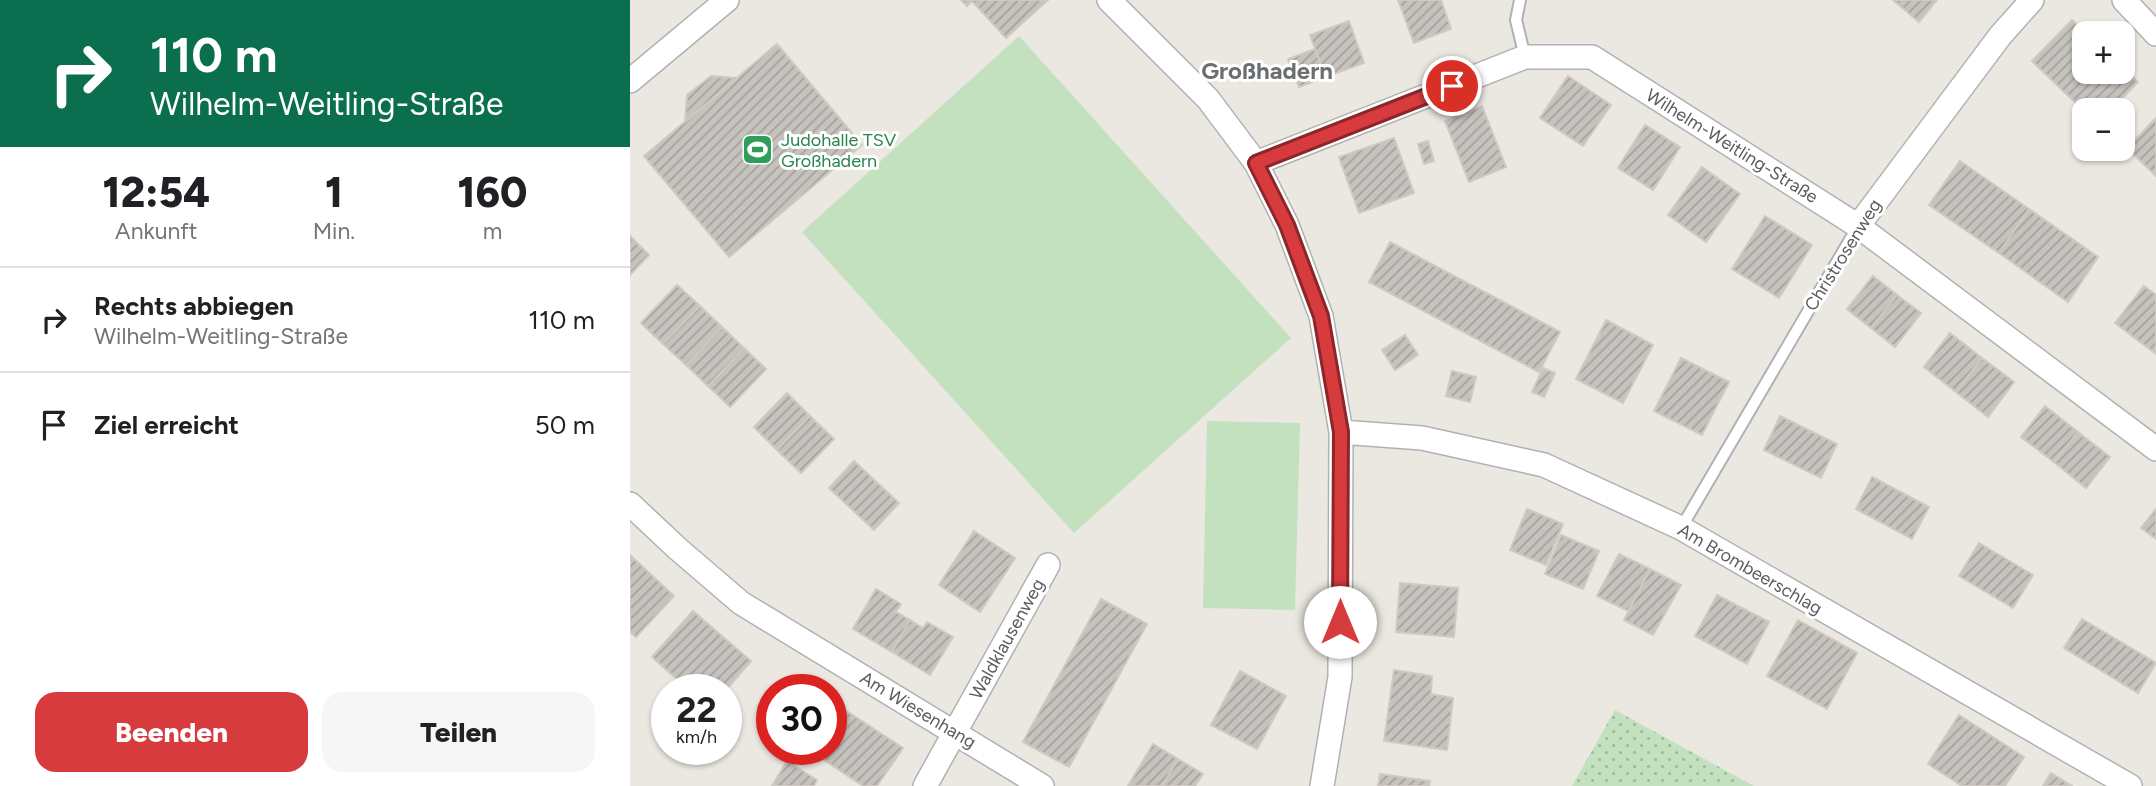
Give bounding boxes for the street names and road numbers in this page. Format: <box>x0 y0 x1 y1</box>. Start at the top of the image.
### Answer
street label: Wilhelm-Weitling-Straße <box>1642 84 1822 208</box>
street label: Christrosenweg <box>1800 195 1886 315</box>
street label: Am Brombeerschlag <box>1674 519 1826 619</box>
street label: Waldklausenweg <box>965 575 1049 703</box>
street label: Am Wiesenhang <box>856 667 980 753</box>

